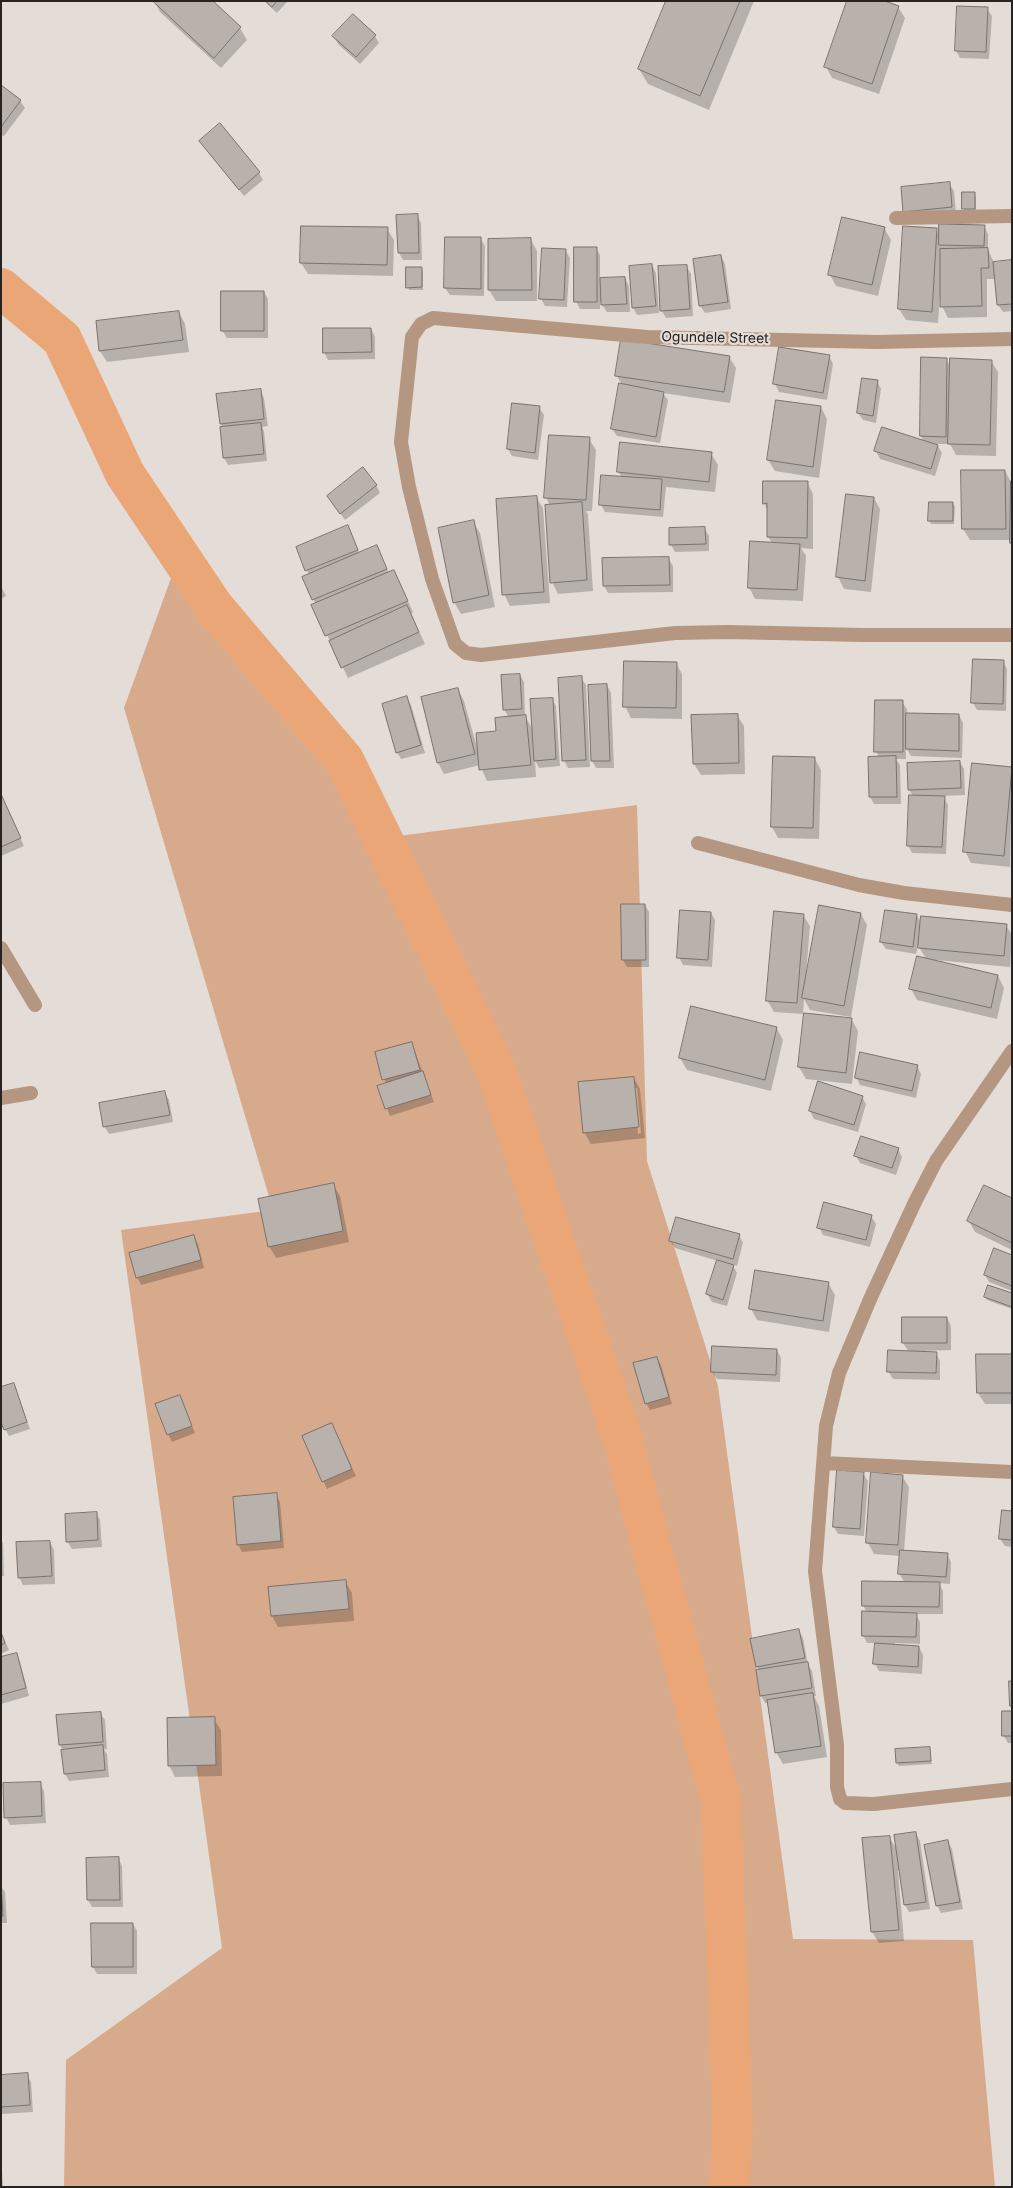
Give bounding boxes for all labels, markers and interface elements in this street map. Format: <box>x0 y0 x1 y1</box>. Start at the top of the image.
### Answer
street label: Ogundele Street <box>661 329 769 347</box>

